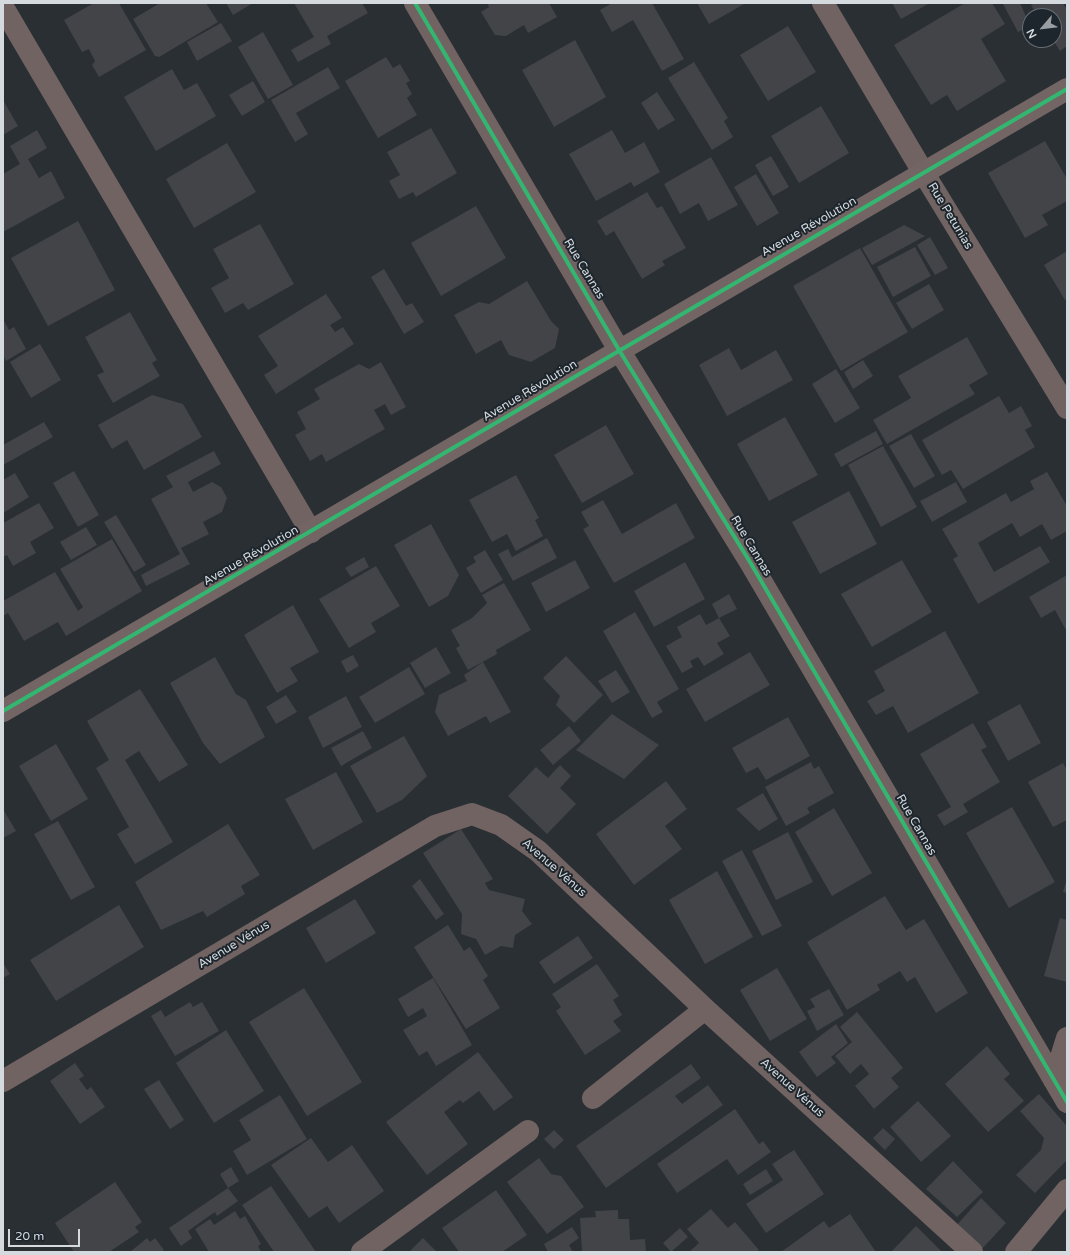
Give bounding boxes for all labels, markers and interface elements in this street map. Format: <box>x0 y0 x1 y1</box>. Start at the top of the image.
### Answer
north arrow <box>1022 8 1062 48</box>
text: N <box>1024 26 1040 40</box>
street label: Rue Petunias <box>924 180 976 252</box>
street label: Avenue Révolution <box>759 194 859 260</box>
street label: Rue Cannas <box>560 236 608 302</box>
street label: Avenue Révolution <box>480 357 580 425</box>
street label: Rue Cannas <box>727 513 775 579</box>
street label: Avenue Révolution <box>201 523 301 589</box>
street label: Rue Cannas <box>893 792 939 858</box>
street label: Avenue Vénus <box>519 836 589 900</box>
street label: Avenue Vénus <box>196 918 272 972</box>
street label: Avenue Vénus <box>757 1056 827 1120</box>
scale bar <box>10 1221 82 1247</box>
text: 20 m <box>15 1229 44 1243</box>

